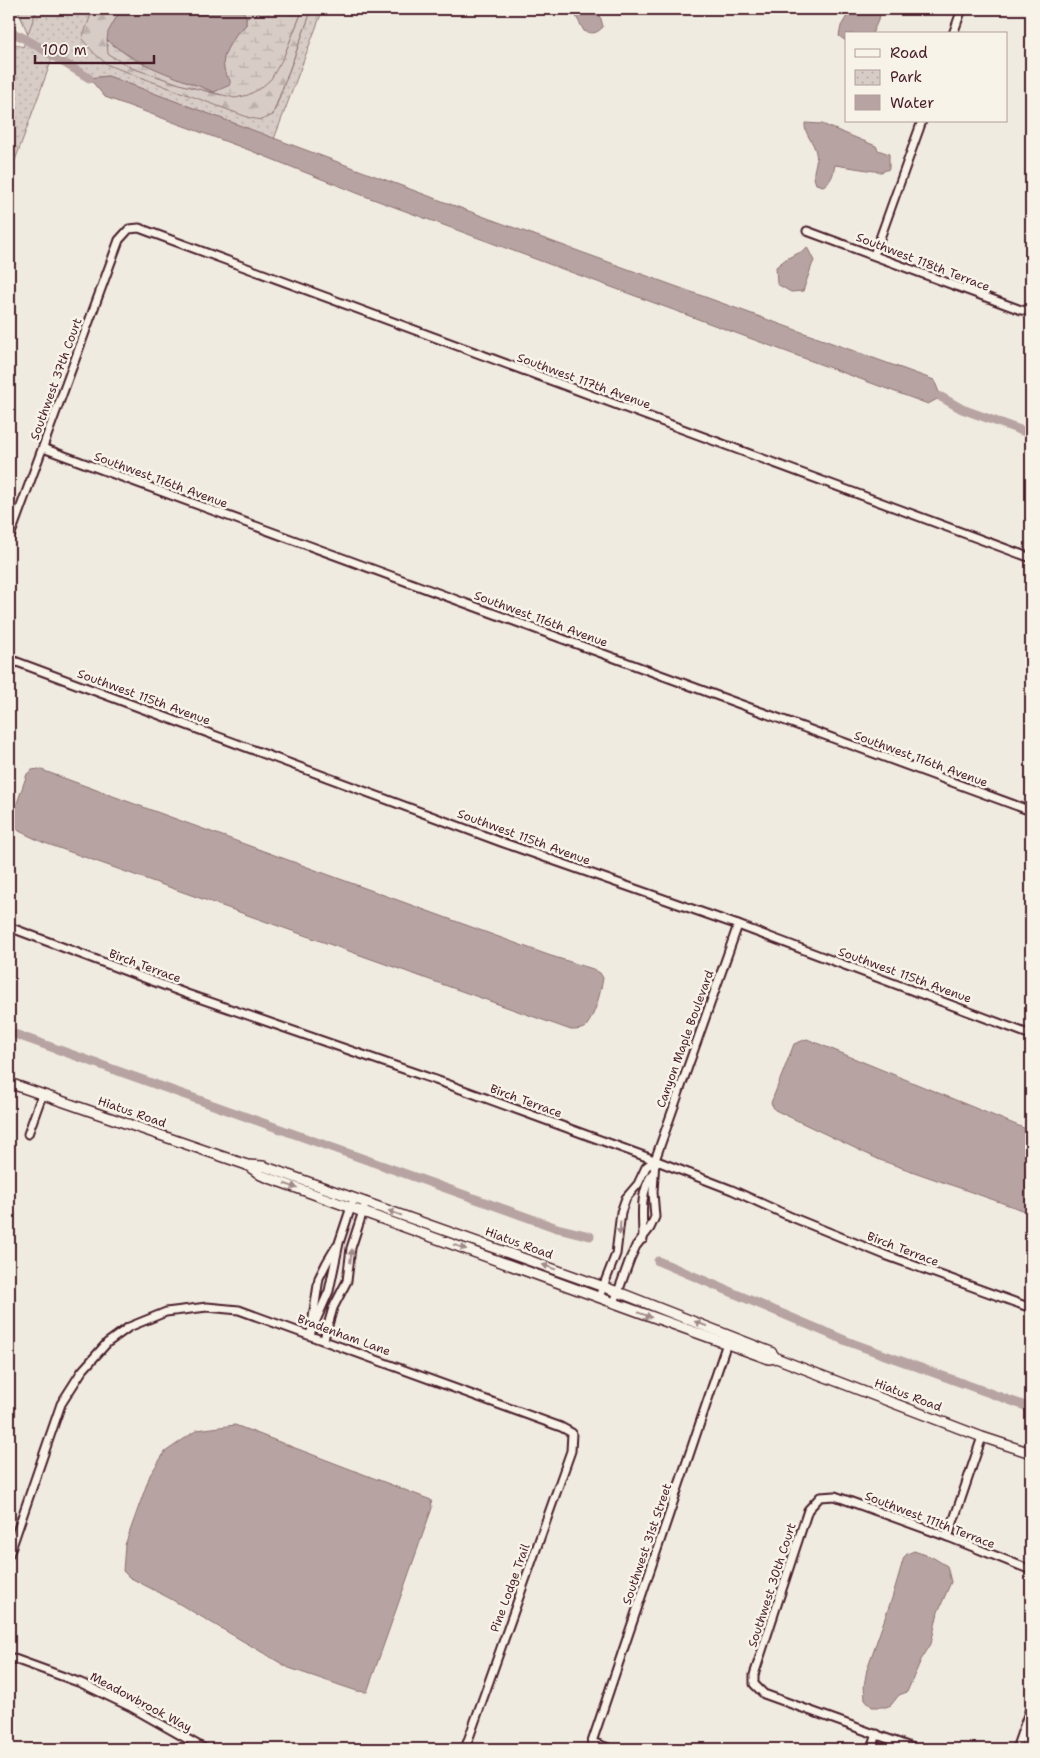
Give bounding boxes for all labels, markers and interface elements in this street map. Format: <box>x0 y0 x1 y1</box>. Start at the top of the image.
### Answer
scale bar <box>35 32 154 64</box>
legend <box>845 32 1008 122</box>
text: 100 m <box>42 40 87 60</box>
text: Road <box>890 43 928 63</box>
text: Park <box>890 67 922 87</box>
text: Water <box>890 93 934 113</box>
street label: Southwest 118th Terrace <box>854 229 992 295</box>
street label: Southwest 37th Court <box>26 316 86 442</box>
street label: Southwest 117th Avenue <box>515 349 653 413</box>
street label: Southwest 116th Avenue <box>92 448 230 512</box>
street label: Southwest 116th Avenue <box>472 587 610 651</box>
street label: Southwest 115th Avenue <box>75 665 213 729</box>
street label: Southwest 116th Avenue <box>852 727 990 791</box>
street label: Southwest 115th Avenue <box>455 805 593 869</box>
street label: Southwest 115th Avenue <box>836 943 974 1007</box>
street label: Birch Terrace <box>107 946 183 986</box>
street label: Canyon Maple Boulevard <box>653 968 717 1110</box>
street label: Birch Terrace <box>488 1081 564 1121</box>
street label: Hiatus Road <box>96 1093 169 1131</box>
one-way arrow <box>283 1183 298 1190</box>
one-way arrow <box>388 1208 403 1216</box>
one-way arrow <box>615 1220 623 1236</box>
street label: Hiatus Road <box>483 1223 556 1263</box>
street label: Birch Terrace <box>865 1228 941 1270</box>
one-way arrow <box>453 1243 468 1251</box>
one-way arrow <box>347 1247 355 1263</box>
one-way arrow <box>541 1263 556 1270</box>
street label: Bradenham Lane <box>295 1311 393 1359</box>
one-way arrow <box>638 1312 653 1319</box>
one-way arrow <box>694 1319 708 1327</box>
street label: Hiatus Road <box>872 1375 944 1415</box>
street label: Southwest 31st Street <box>619 1481 675 1607</box>
street label: Southwest 111th Terrace <box>863 1488 998 1552</box>
street label: Southwest 30th Court <box>744 1521 800 1649</box>
street label: Pine Lodge Trail <box>487 1541 534 1634</box>
street label: Meadowbrook Way <box>87 1668 195 1736</box>

